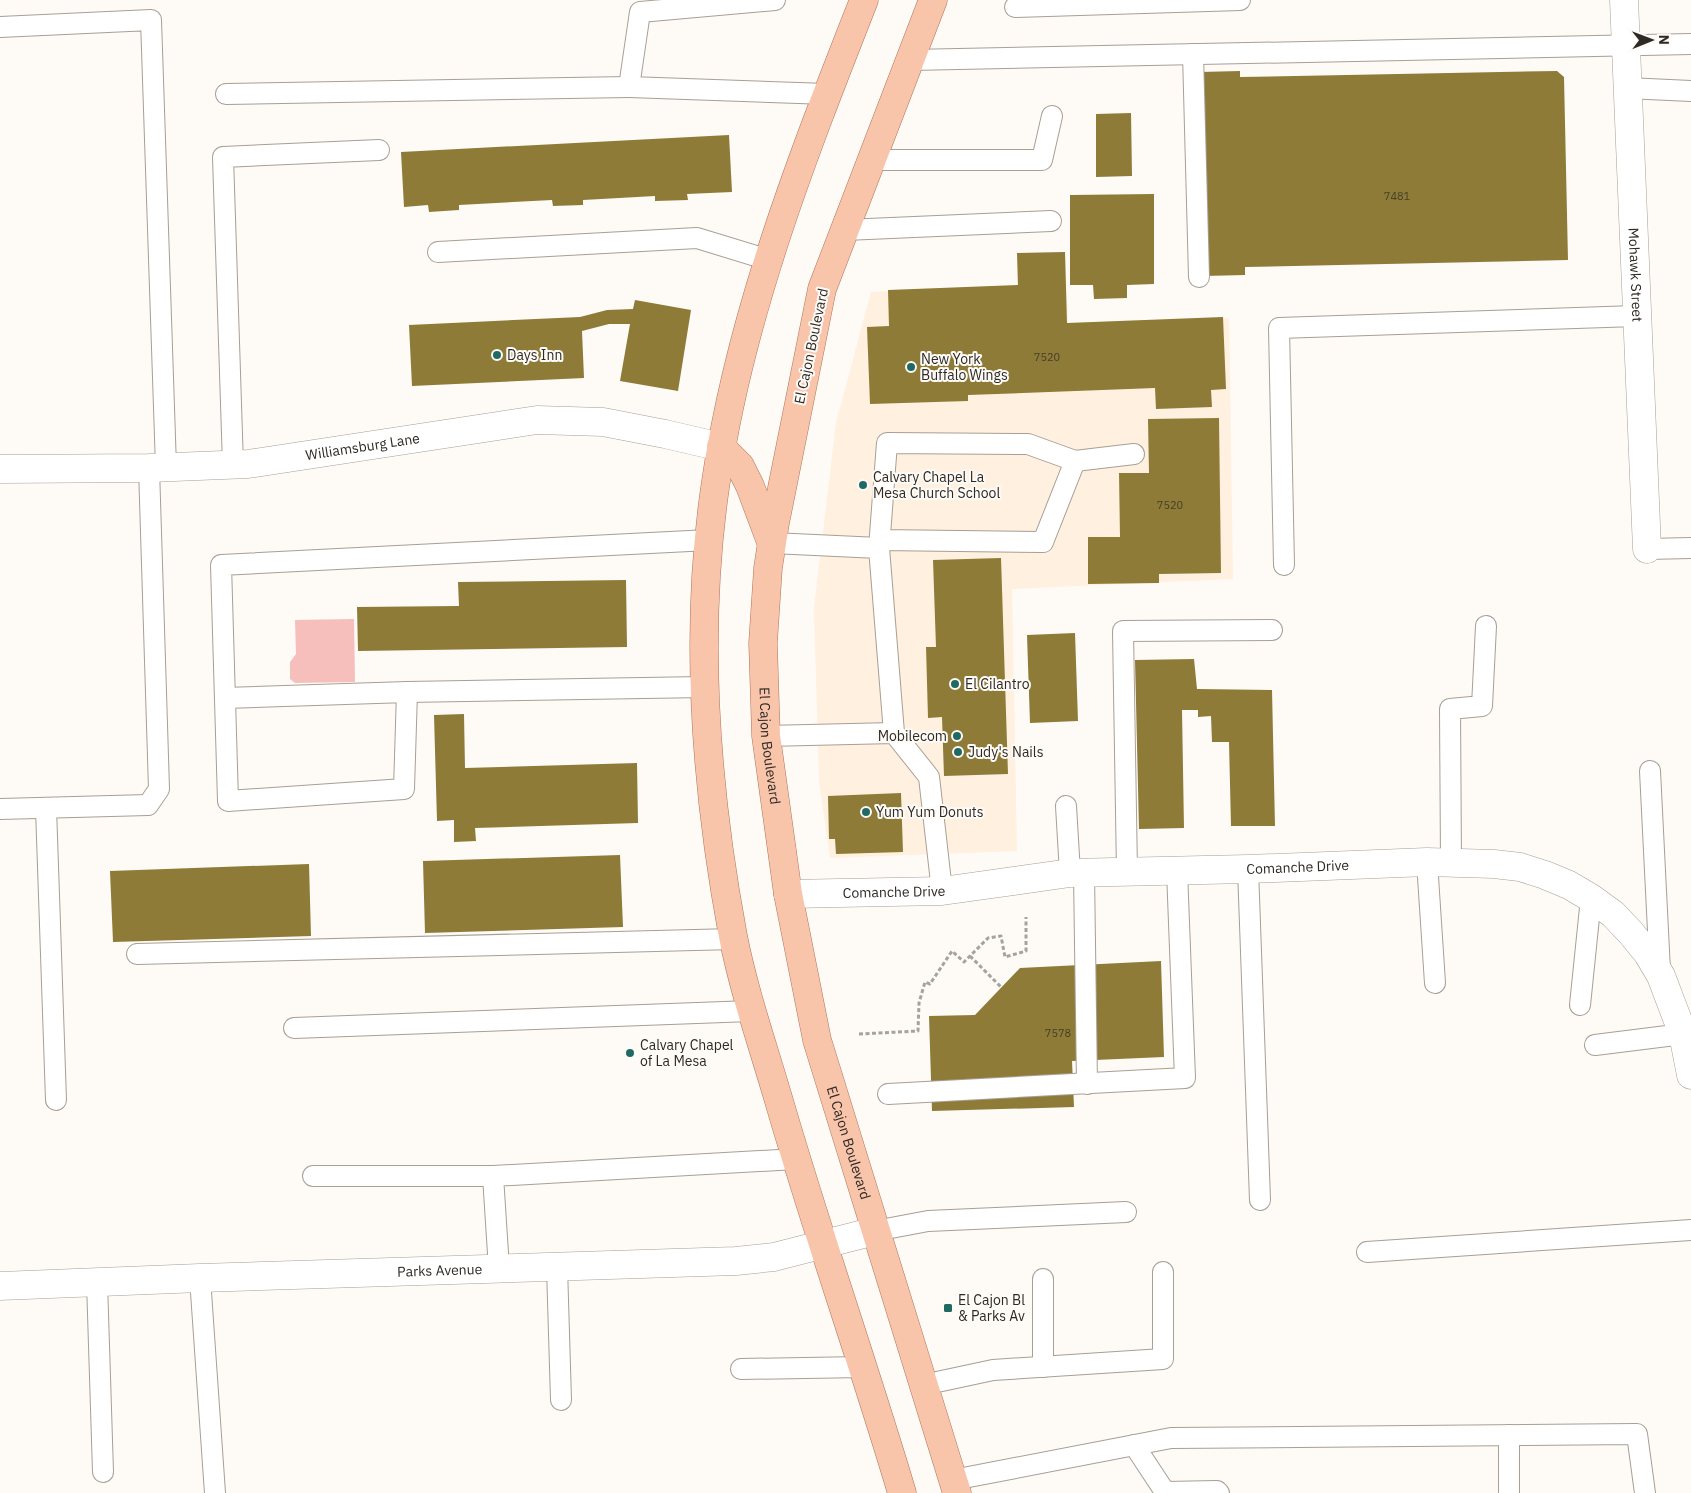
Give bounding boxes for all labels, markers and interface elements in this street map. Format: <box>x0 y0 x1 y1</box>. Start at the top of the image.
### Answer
north arrow <box>1626 15 1676 65</box>
text: N <box>1655 35 1673 45</box>
house number: 7481 <box>1384 189 1411 203</box>
street label: Mohawk Street <box>1625 227 1646 322</box>
street label: El Cajon Boulevard <box>790 287 832 405</box>
place label: Days Inn <box>507 346 562 364</box>
marker: Days Inn <box>491 349 503 361</box>
place label: New York Buffalo Wings <box>921 350 1008 384</box>
house number: 7520 <box>1034 350 1060 364</box>
marker: New York Buffalo Wings <box>905 361 917 373</box>
street label: Williamsburg Lane <box>304 429 421 464</box>
place label: Calvary Chapel La Mesa Church School <box>873 468 1000 502</box>
marker: Calvary Chapel La Mesa Church School <box>857 479 869 491</box>
house number: 7520 <box>1157 498 1183 512</box>
place label: El Cilantro <box>965 675 1030 693</box>
marker: El Cilantro <box>949 678 961 690</box>
street label: El Cajon Boulevard <box>755 687 784 806</box>
place label: Mobilecom <box>878 727 947 745</box>
marker: Mobilecom <box>951 730 963 742</box>
place label: Judy's Nails <box>968 743 1044 761</box>
marker: Judy's Nails <box>952 746 964 758</box>
place label: Yum Yum Donuts <box>876 803 984 821</box>
marker: Yum Yum Donuts <box>860 806 872 818</box>
street label: Comanche Drive <box>1246 856 1350 878</box>
street label: Comanche Drive <box>842 882 946 902</box>
house number: 7578 <box>1045 1026 1071 1040</box>
place label: Calvary Chapel of La Mesa <box>640 1036 734 1070</box>
marker: Calvary Chapel of La Mesa <box>624 1047 636 1059</box>
street label: El Cajon Boulevard <box>823 1084 875 1202</box>
street label: Parks Avenue <box>397 1260 483 1281</box>
place label: El Cajon Bl & Parks Av <box>958 1291 1025 1325</box>
marker: El Cajon Bl & Parks Av <box>942 1302 954 1314</box>

